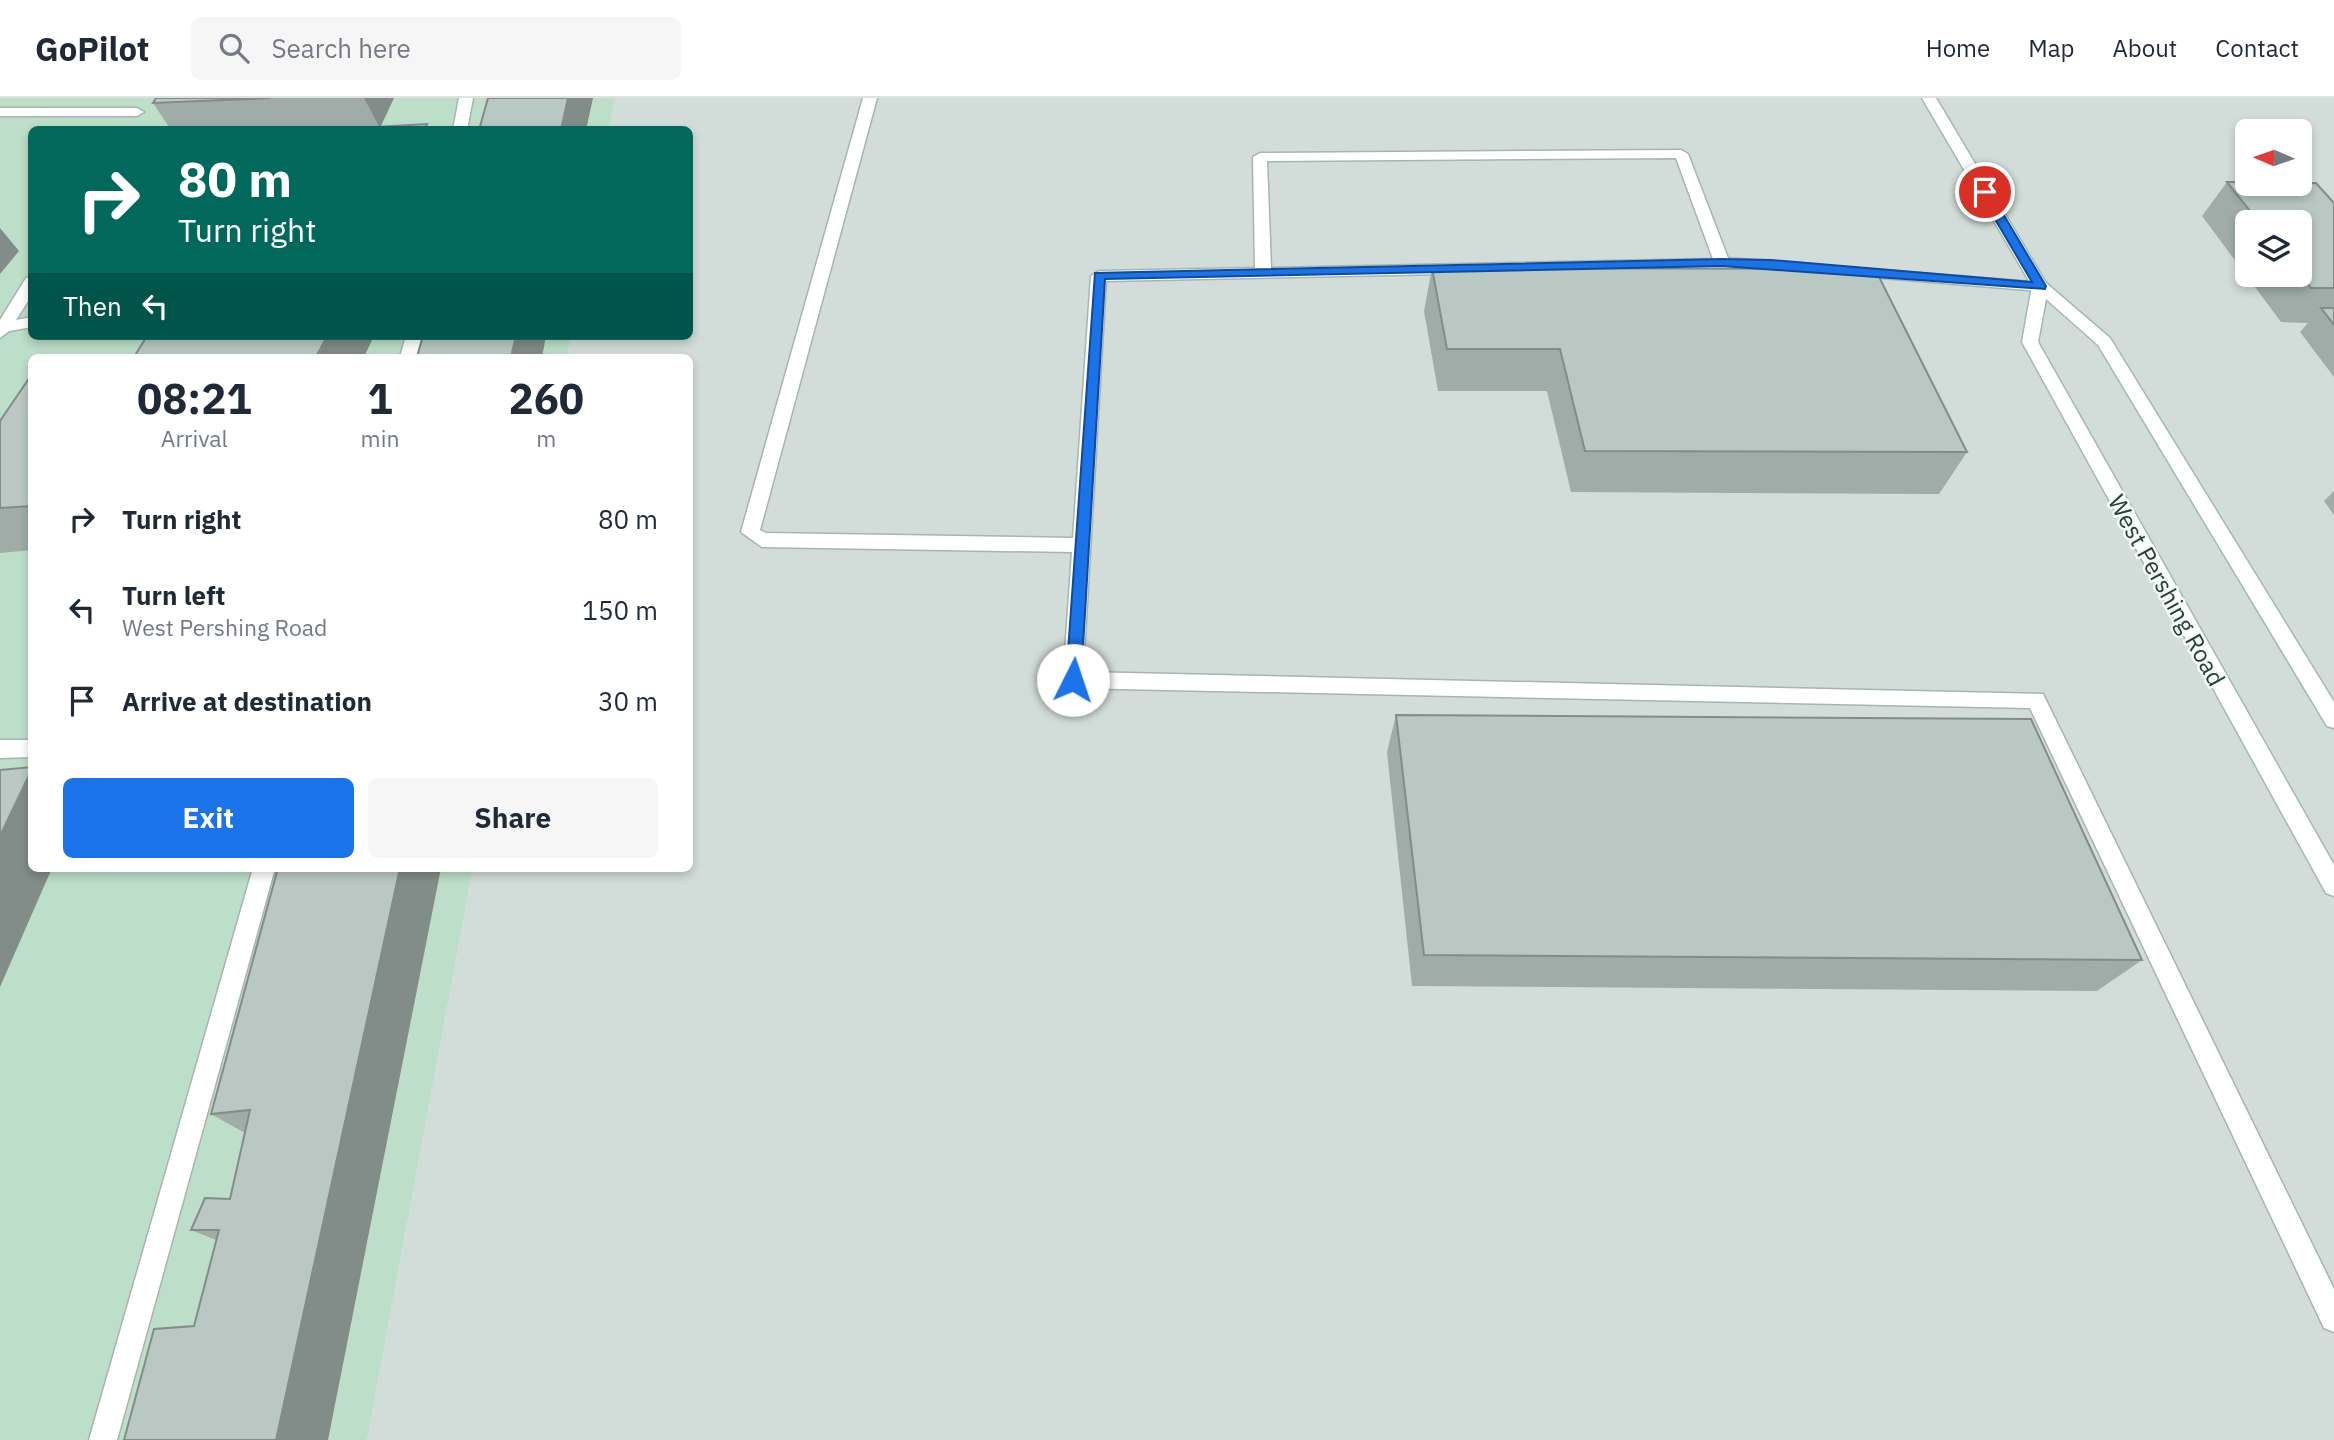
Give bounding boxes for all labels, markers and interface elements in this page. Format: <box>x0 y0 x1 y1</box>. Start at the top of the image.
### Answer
search box <box>191 17 681 80</box>
text: GoPilot <box>35 27 149 70</box>
icon: search <box>215 29 253 67</box>
text: Search here <box>271 31 411 65</box>
text: Home <box>1926 32 1990 64</box>
text: Map <box>2028 32 2074 64</box>
text: About <box>2112 32 2177 64</box>
text: Contact <box>2215 32 2299 64</box>
north arrow <box>2235 119 2312 196</box>
map controls <box>2235 119 2312 287</box>
text: 80 m <box>178 147 292 210</box>
icon: right <box>63 154 154 245</box>
pin <box>1955 162 2015 222</box>
icon: arrive <box>1966 173 2004 211</box>
text: Turn right <box>178 209 316 251</box>
button: layers <box>2235 210 2312 287</box>
icon: left <box>136 287 174 325</box>
text: Then <box>63 289 122 323</box>
text: 08:21 <box>137 371 252 426</box>
text: 1 <box>367 371 393 426</box>
text: 260 <box>508 371 584 426</box>
text: Arrival <box>161 423 228 453</box>
text: min <box>361 423 399 453</box>
text: m <box>536 423 556 453</box>
street label: West Pershing Road <box>2101 489 2233 691</box>
icon: right <box>63 500 101 538</box>
text: Turn right <box>122 502 241 536</box>
text: 80 m <box>598 502 658 536</box>
text: Turn left <box>122 578 225 612</box>
icon: left <box>63 591 101 629</box>
text: 150 m <box>582 593 658 627</box>
text: West Pershing Road <box>122 612 327 642</box>
position arrow <box>1036 643 1110 717</box>
icon: arrive <box>63 682 101 720</box>
text: Arrive at destination <box>122 684 372 718</box>
text: 30 m <box>598 684 658 718</box>
button: Exit <box>63 778 354 858</box>
button: Share <box>368 778 658 858</box>

